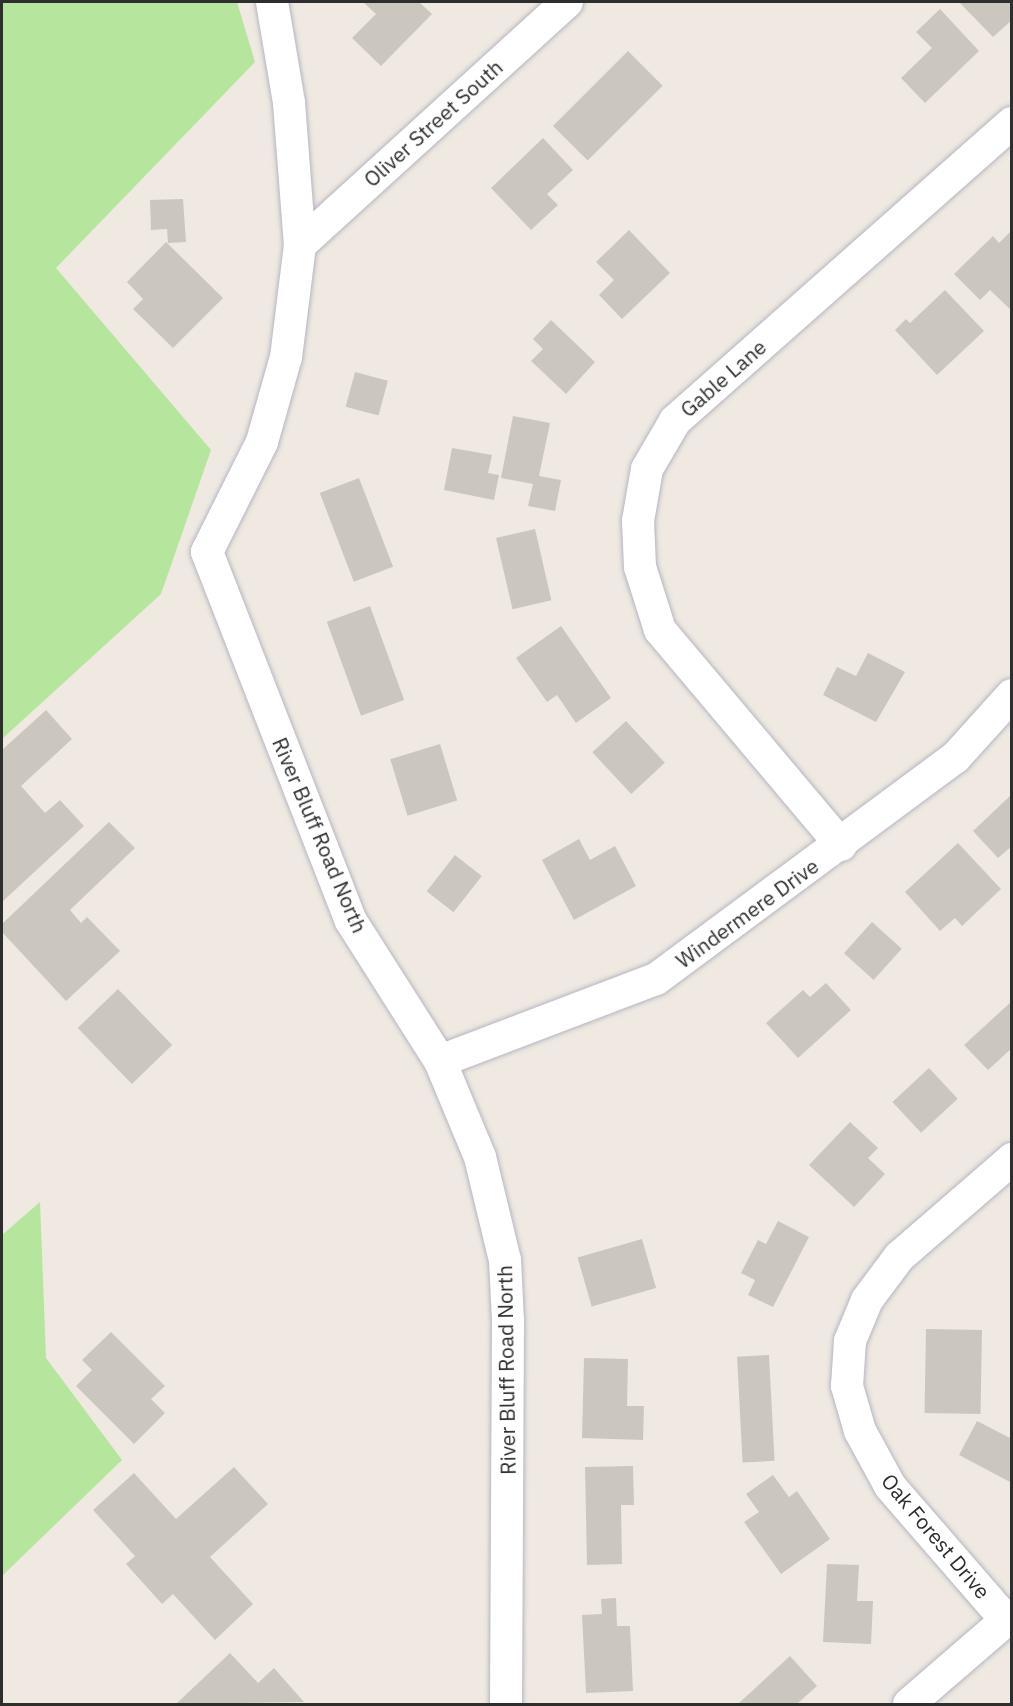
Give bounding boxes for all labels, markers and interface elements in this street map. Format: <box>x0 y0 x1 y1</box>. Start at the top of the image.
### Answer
street label: Oliver Street South <box>358 54 508 192</box>
street label: Gable Lane <box>675 334 771 422</box>
street label: River Bluff Road North <box>267 733 373 937</box>
street label: Windermere Drive <box>671 853 823 973</box>
street label: River Bluff Road North <box>492 1265 520 1475</box>
street label: Oak Forest Drive <box>876 1468 996 1604</box>

